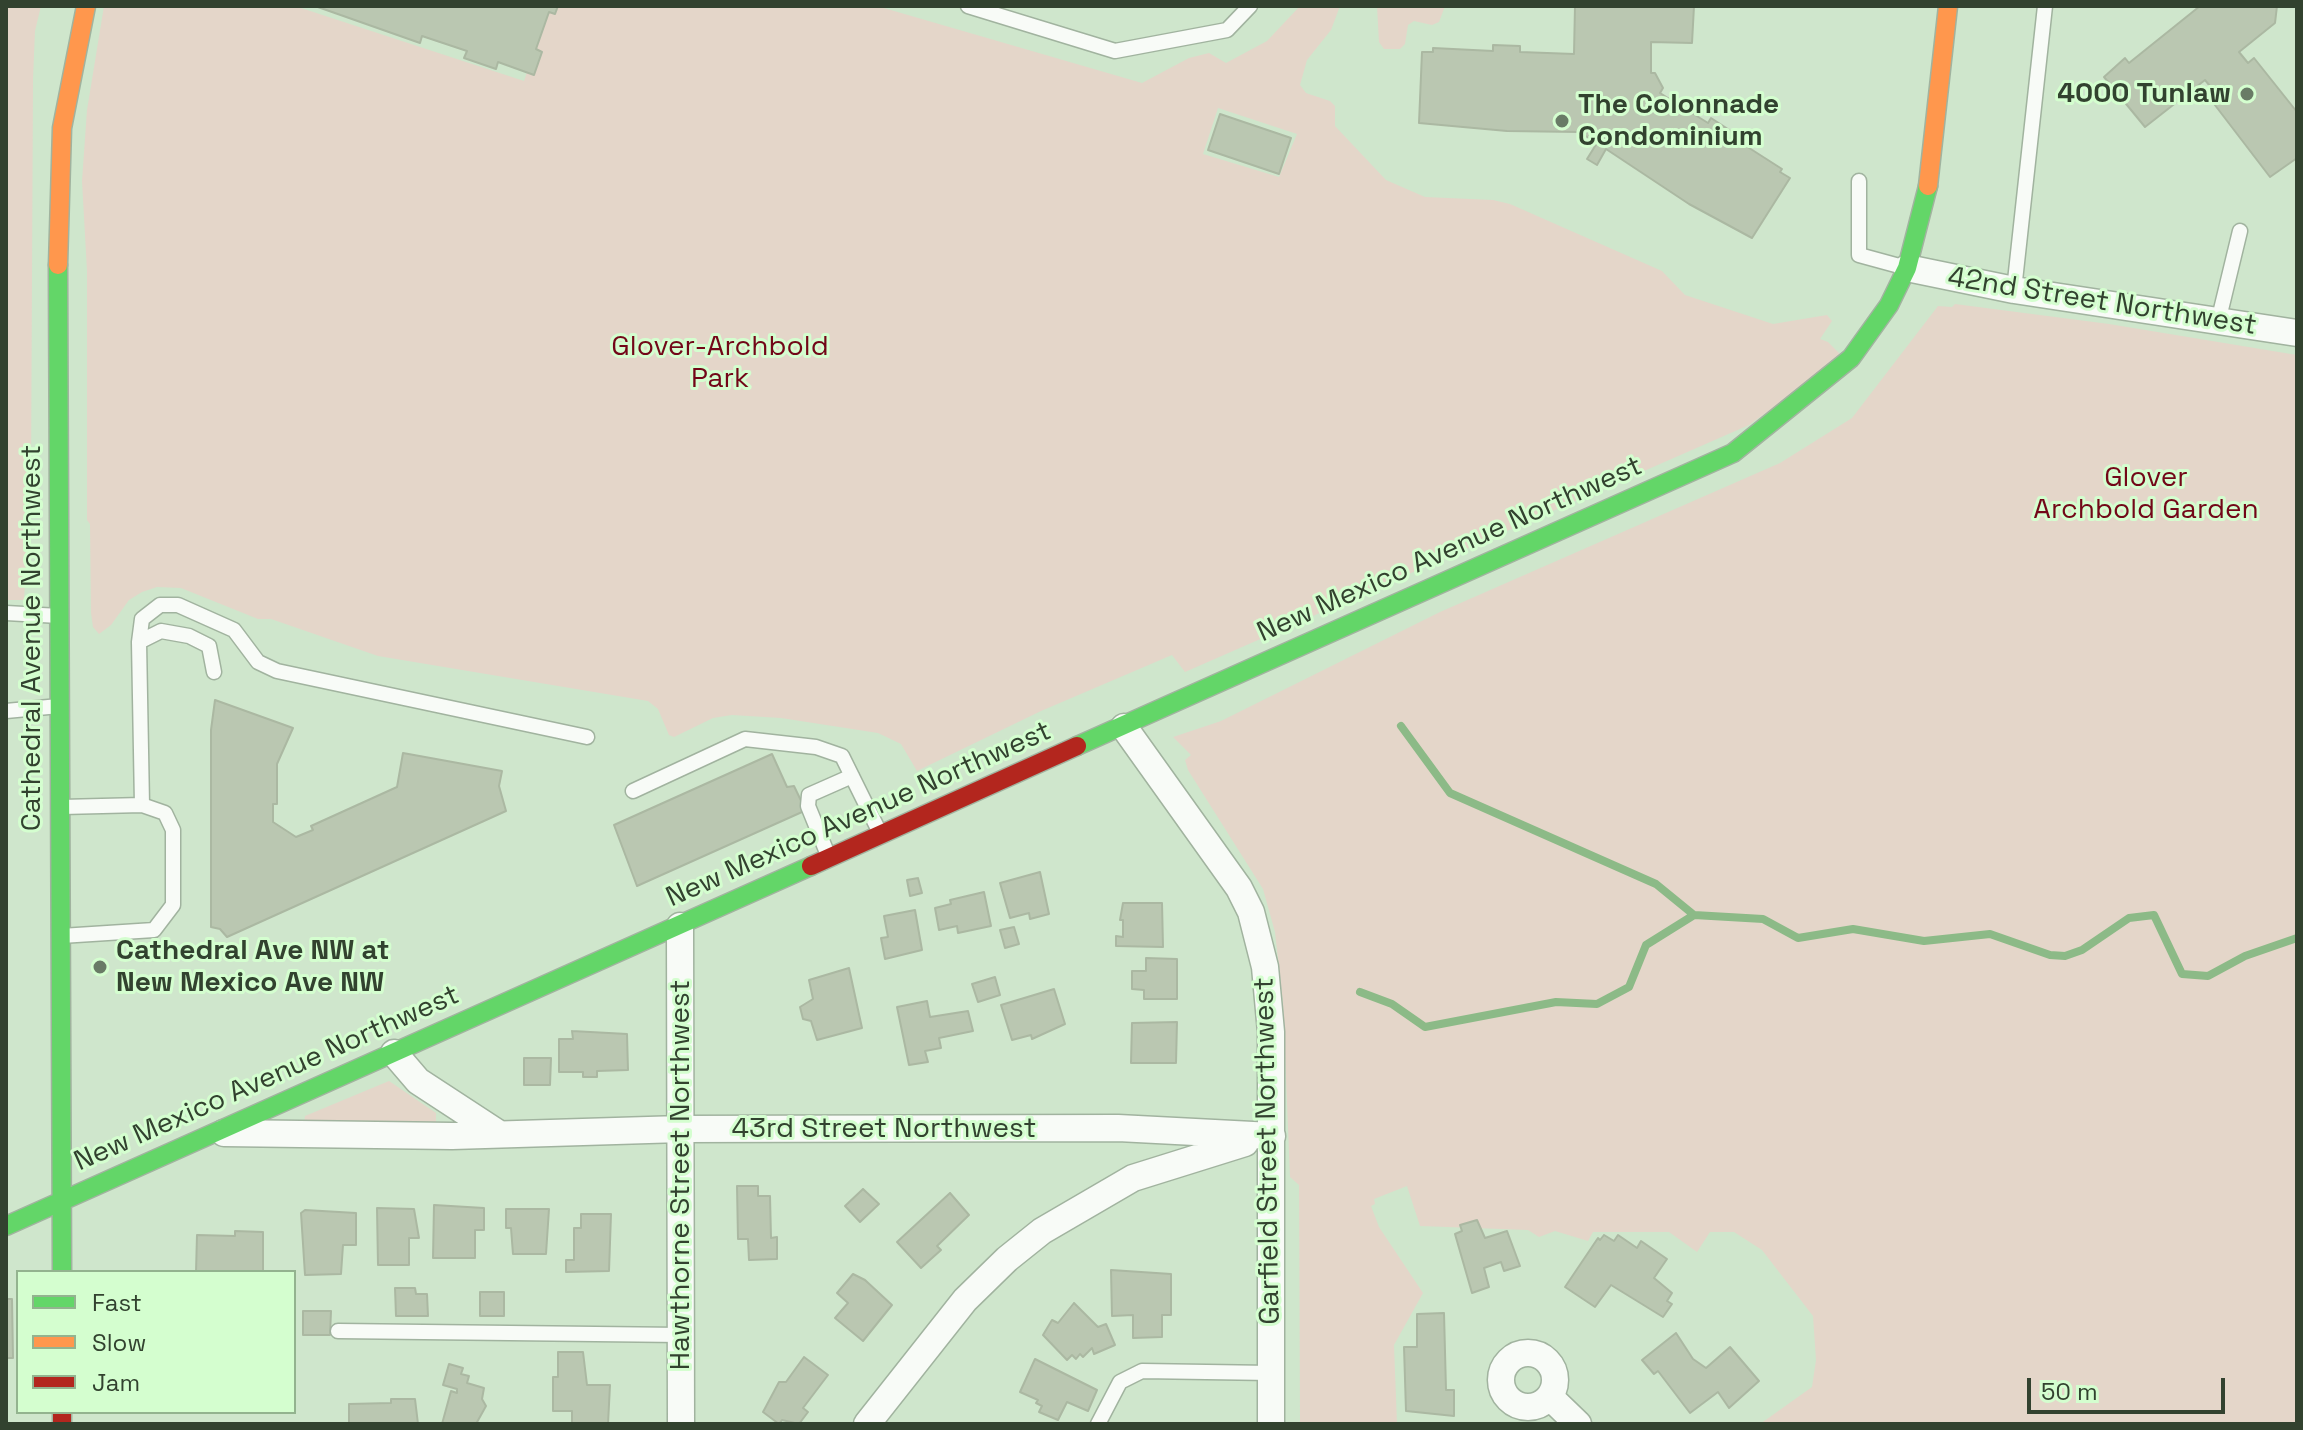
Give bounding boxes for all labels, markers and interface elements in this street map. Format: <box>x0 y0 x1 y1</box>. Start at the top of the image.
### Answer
place label: 4000 Tunlaw <box>2057 77 2231 111</box>
marker: 4000 Tunlaw <box>2238 85 2256 103</box>
place label: The Colonnade Condominium <box>1578 88 1779 154</box>
marker: The Colonnade Condominium <box>1553 112 1571 130</box>
street label: 42nd Street Northwest <box>1945 261 2259 343</box>
park label: Glover-Archbold Park <box>611 330 829 396</box>
street label: Cathedral Avenue Northwest <box>15 445 49 831</box>
street label: New Mexico Avenue Northwest <box>1252 450 1648 650</box>
park label: Glover Archbold Garden <box>2033 461 2259 527</box>
street label: New Mexico Avenue Northwest <box>661 715 1057 915</box>
place label: Cathedral Ave NW at New Mexico Ave NW <box>116 934 389 1000</box>
marker: Cathedral Ave NW at New Mexico Ave NW <box>91 958 109 976</box>
street label: Garfield Street Northwest <box>1248 977 1288 1325</box>
street label: New Mexico Avenue Northwest <box>69 979 465 1179</box>
street label: Hawthorne Street Northwest <box>664 980 698 1370</box>
street label: 43rd Street Northwest <box>732 1112 1036 1146</box>
legend <box>16 1270 296 1414</box>
text: Fast <box>92 1287 142 1318</box>
text: Slow <box>92 1327 146 1358</box>
scale bar <box>2031 1362 2229 1412</box>
text: Jam <box>92 1367 140 1398</box>
text: 50 m <box>2041 1376 2098 1407</box>

